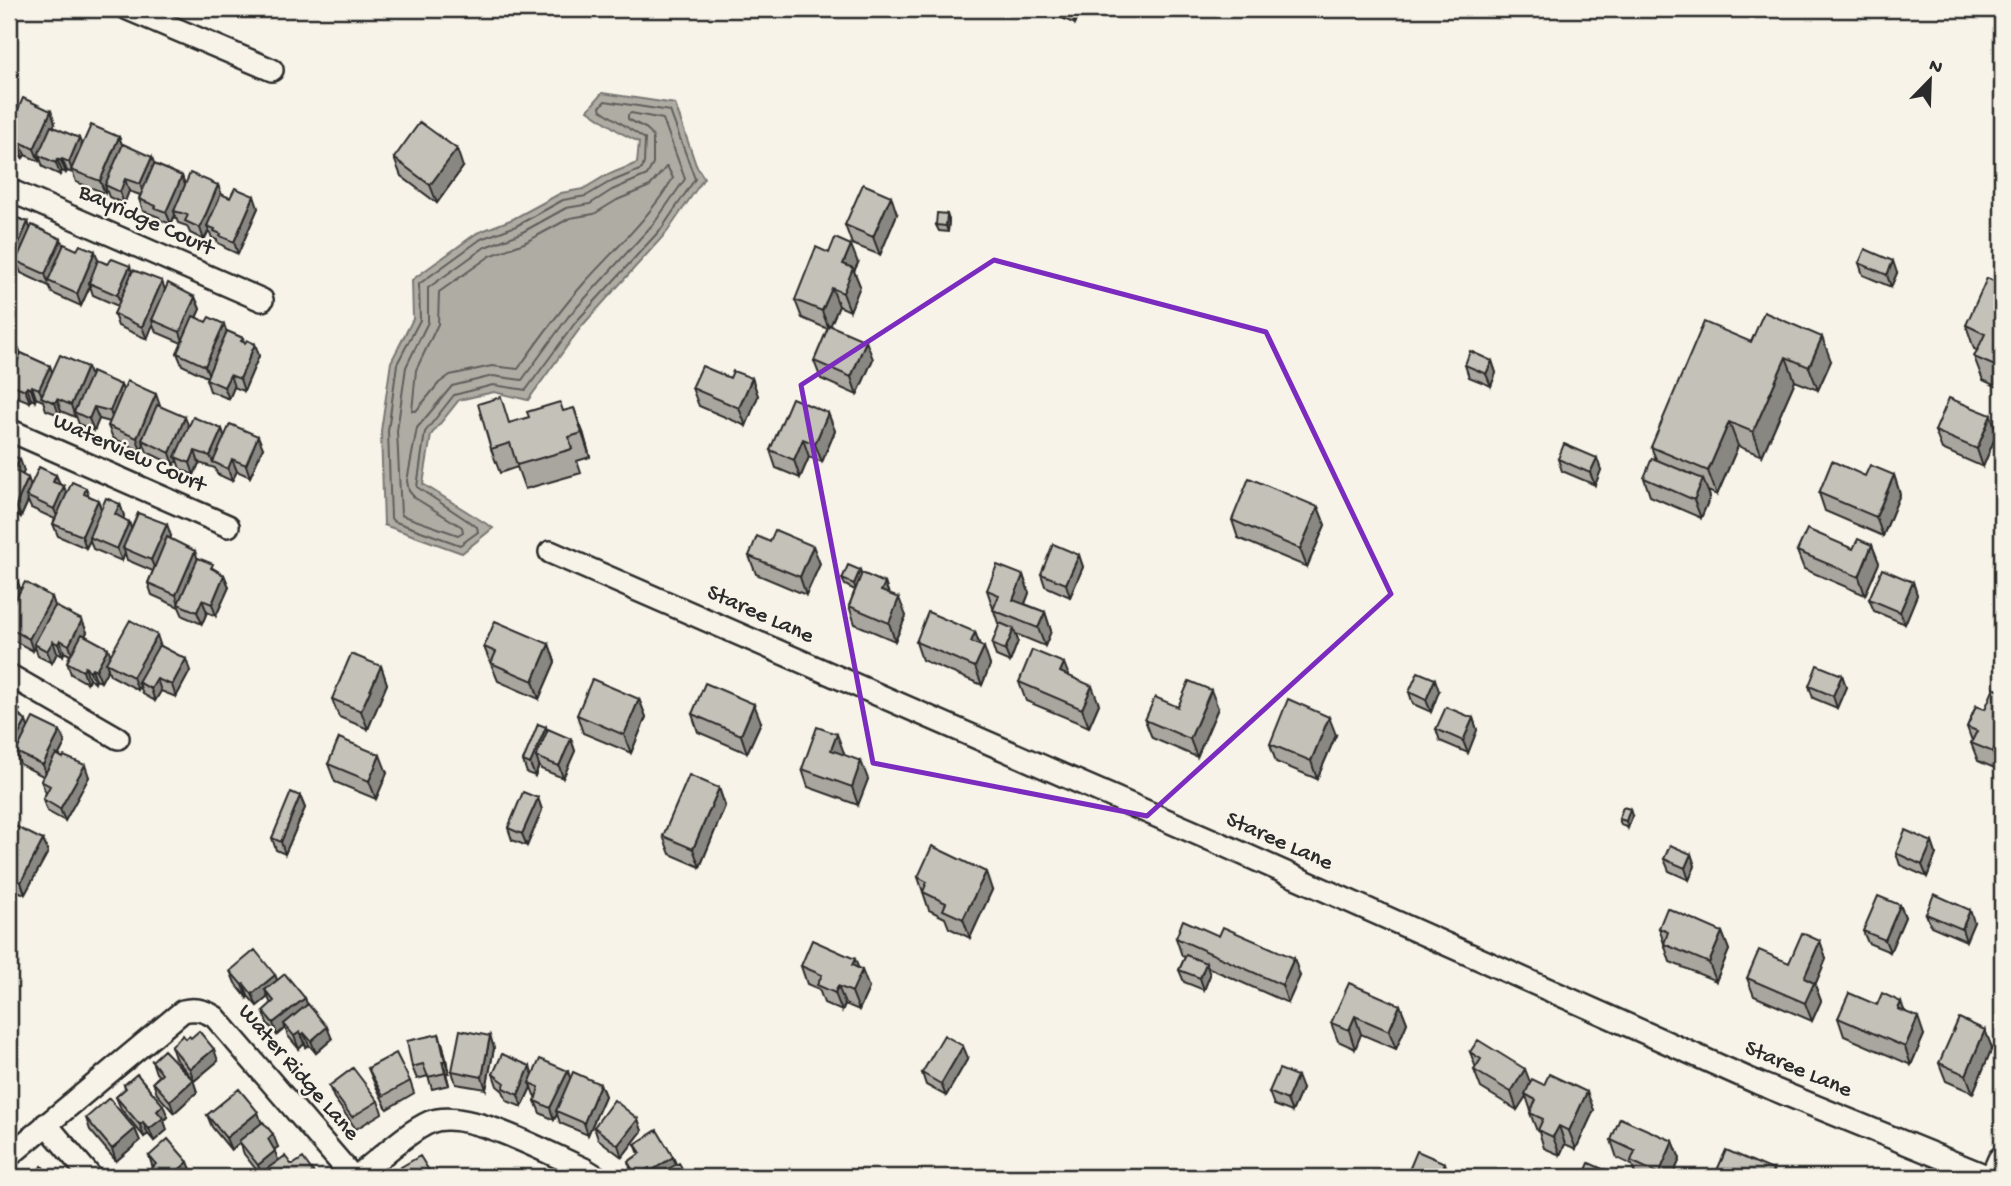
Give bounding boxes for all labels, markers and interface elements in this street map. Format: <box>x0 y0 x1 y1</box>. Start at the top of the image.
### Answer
north arrow <box>1896 46 1966 116</box>
text: N <box>1925 55 1945 81</box>
street label: Bayridge Court <box>73 179 219 264</box>
street label: Waterview Court <box>48 408 211 500</box>
street label: Staree Lane <box>702 579 819 651</box>
street label: Staree Lane <box>1221 806 1338 878</box>
street label: Water Ridge Lane <box>231 999 365 1148</box>
street label: Staree Lane <box>1740 1035 1857 1105</box>

